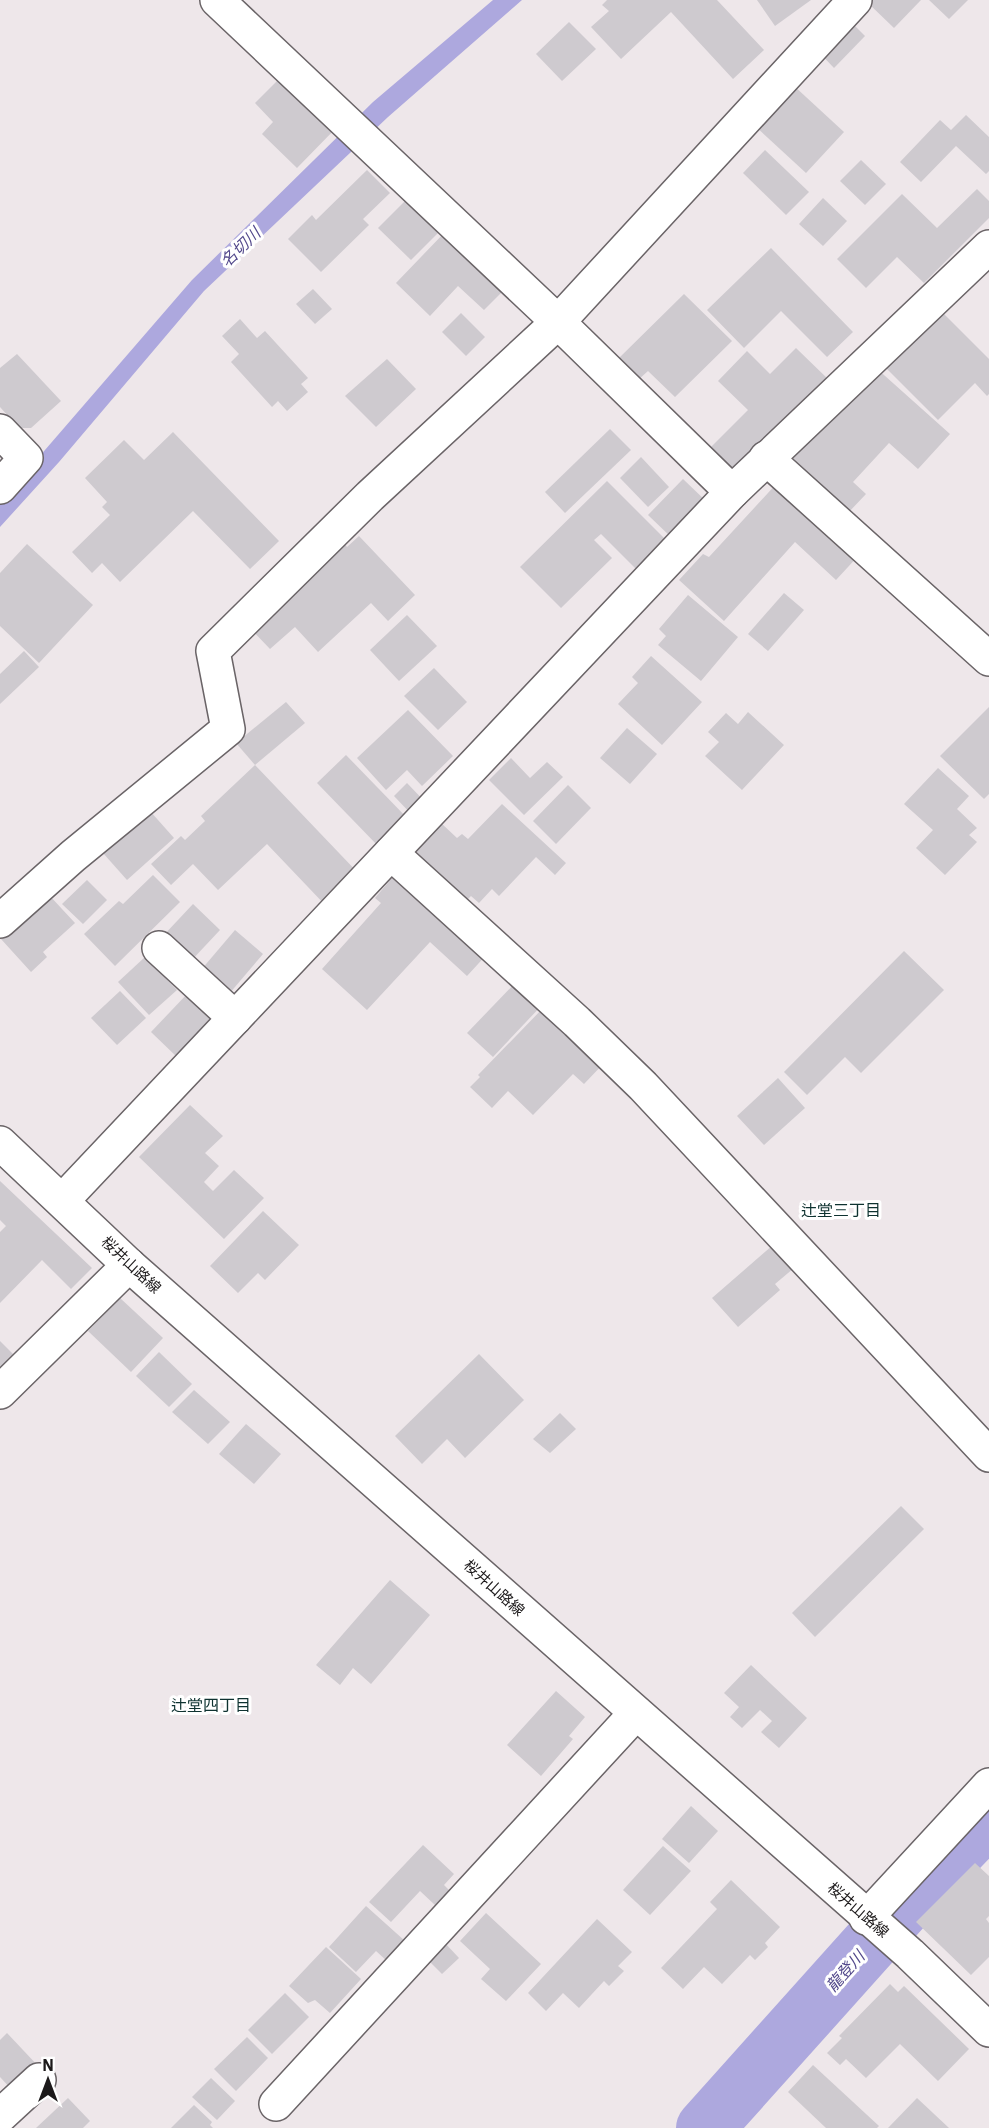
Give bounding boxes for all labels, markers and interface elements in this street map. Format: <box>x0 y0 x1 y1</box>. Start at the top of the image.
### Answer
water label: 名切川 <box>216 222 266 271</box>
district label: 辻堂三丁目 <box>801 1200 881 1220</box>
street label: 桜井山路線 <box>97 1232 165 1297</box>
street label: 桜井山路線 <box>460 1555 529 1620</box>
district label: 辻堂四丁目 <box>171 1695 251 1715</box>
street label: 桜井山路線 <box>824 1878 893 1941</box>
water label: 龍登川 <box>822 1945 870 1996</box>
north arrow <box>18 2050 78 2110</box>
text: N <box>42 2055 54 2075</box>

